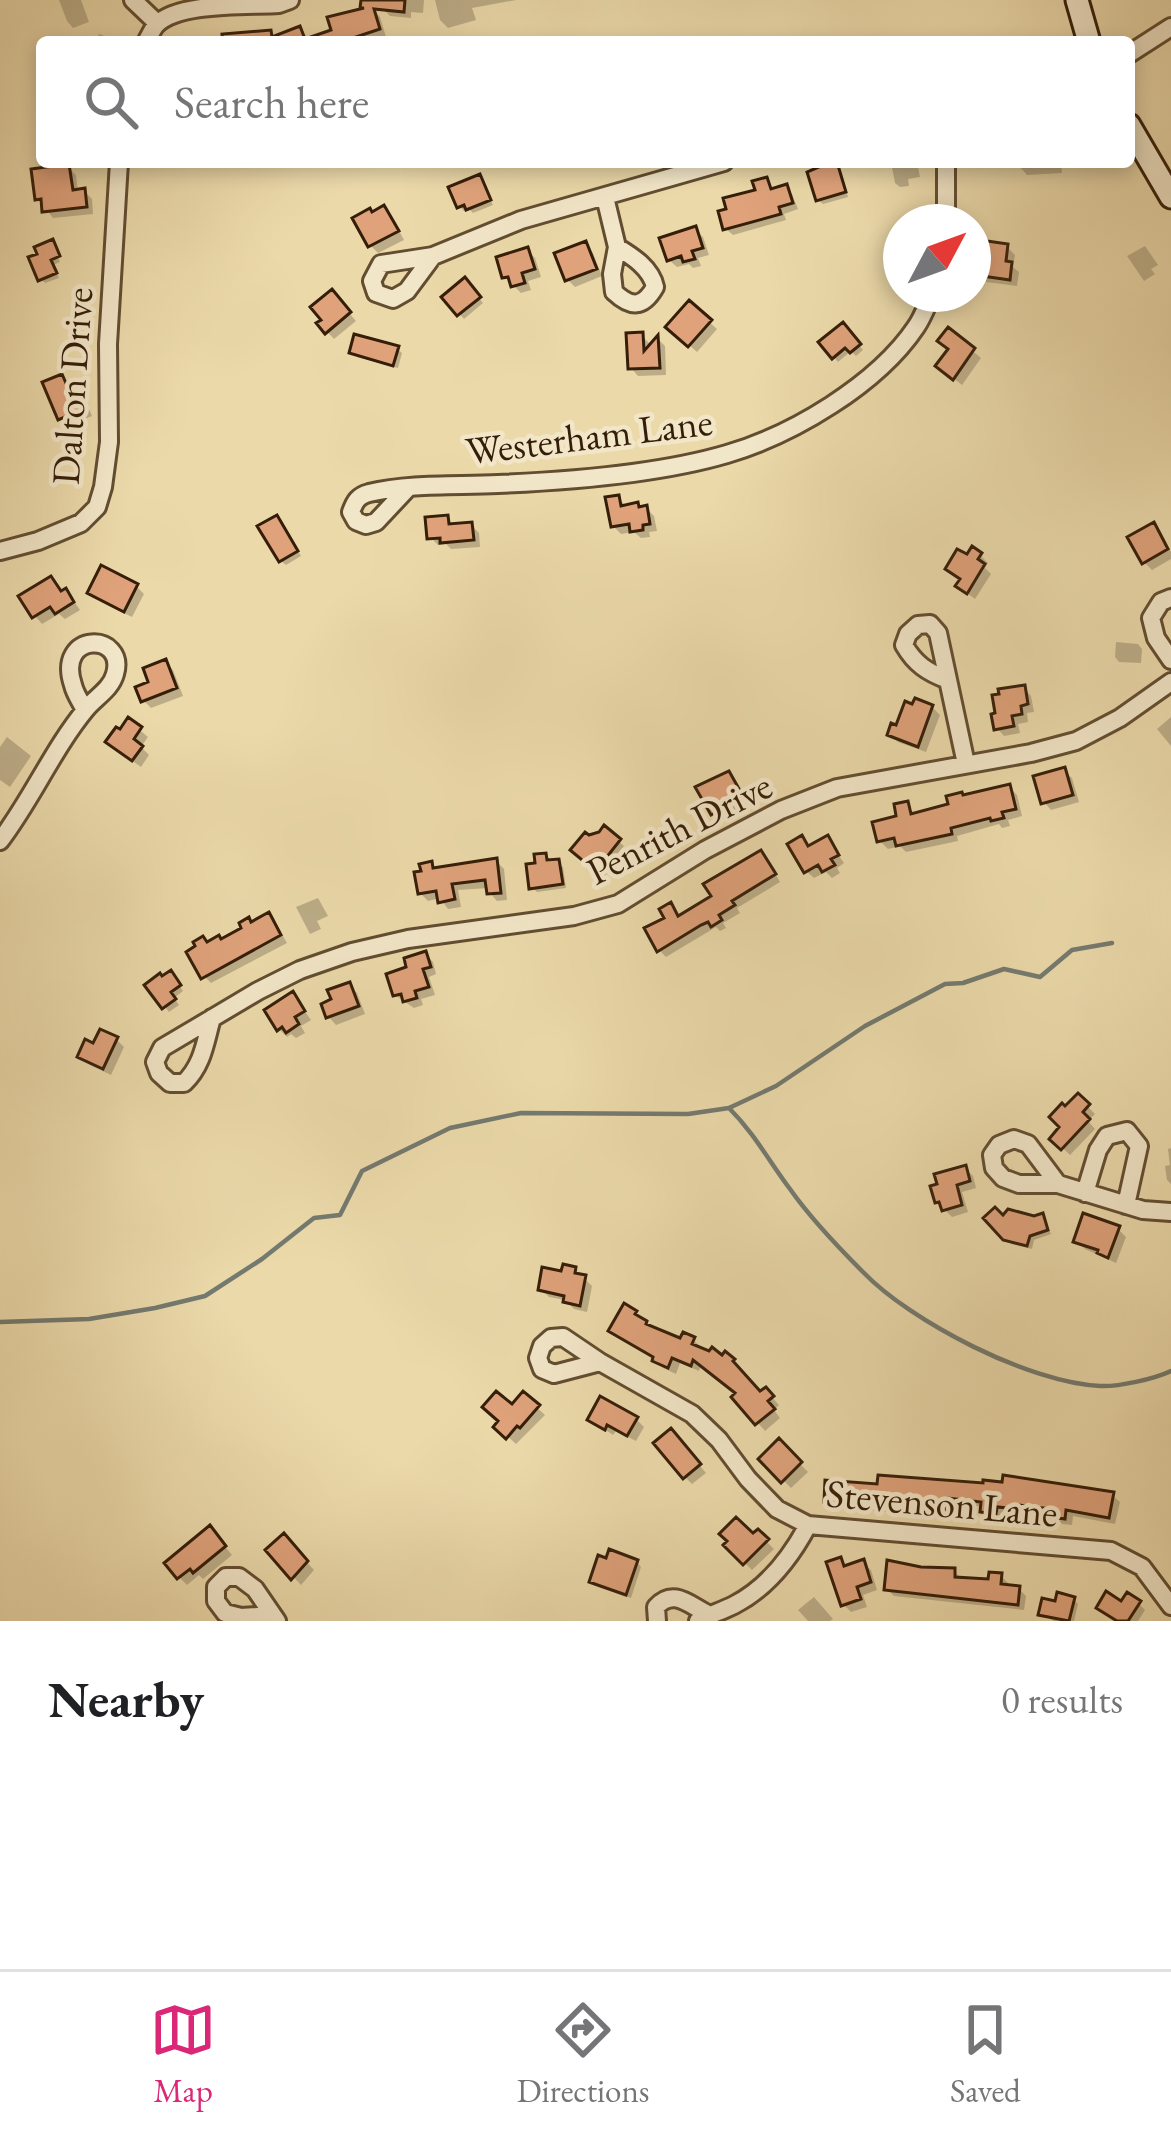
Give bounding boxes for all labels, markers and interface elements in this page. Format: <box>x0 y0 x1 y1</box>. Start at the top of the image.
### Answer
search box <box>36 36 1135 168</box>
icon: search <box>78 69 144 135</box>
text: Search here <box>174 73 369 131</box>
north arrow <box>883 204 991 312</box>
street label: Dalton Drive <box>40 286 104 486</box>
street label: Westerham Lane <box>463 396 715 476</box>
street label: Penrith Drive <box>578 760 780 896</box>
street label: Stevenson Lane <box>824 1467 1060 1539</box>
text: Nearby <box>48 1666 204 1732</box>
text: 0 results <box>1001 1674 1123 1725</box>
tab: Map <box>150 1997 216 2112</box>
tab: Directions <box>517 1997 650 2112</box>
tab: Saved <box>950 1997 1021 2112</box>

